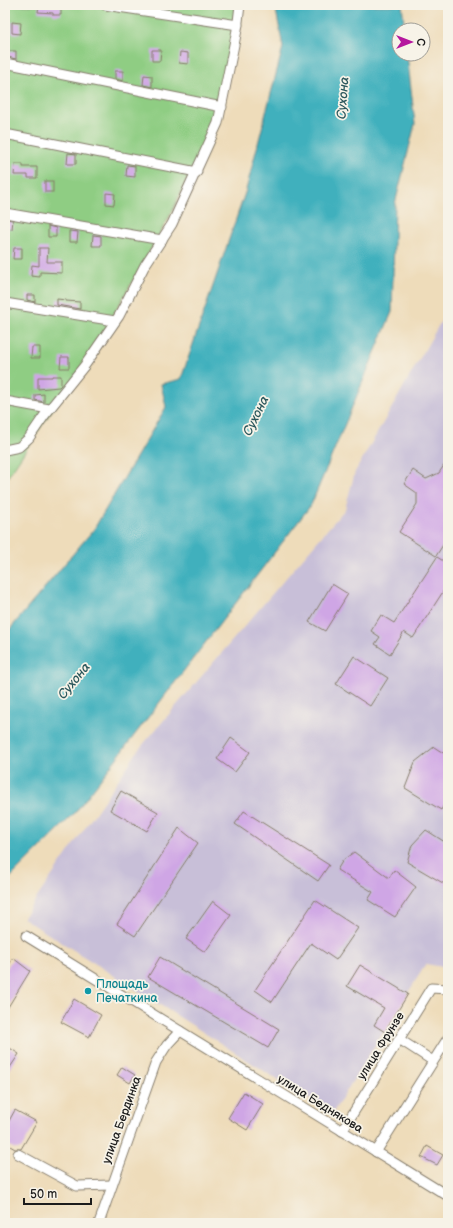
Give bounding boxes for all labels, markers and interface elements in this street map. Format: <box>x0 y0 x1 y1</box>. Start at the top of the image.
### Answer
north arrow <box>391 22 431 62</box>
text: С <box>414 38 427 46</box>
water label: Сухона <box>334 76 352 120</box>
water label: Сухона <box>239 393 273 439</box>
water label: Сухона <box>54 659 94 703</box>
place label: Площадь Печаткина <box>96 977 158 1006</box>
marker: Площадь Печаткина <box>83 986 93 996</box>
street label: улица Фрунзе <box>354 1009 408 1083</box>
street label: улица Беднякова <box>274 1072 366 1136</box>
street label: улица Бердинка <box>99 1074 145 1166</box>
scale bar <box>24 1180 91 1206</box>
text: 50 m <box>30 1187 57 1202</box>

